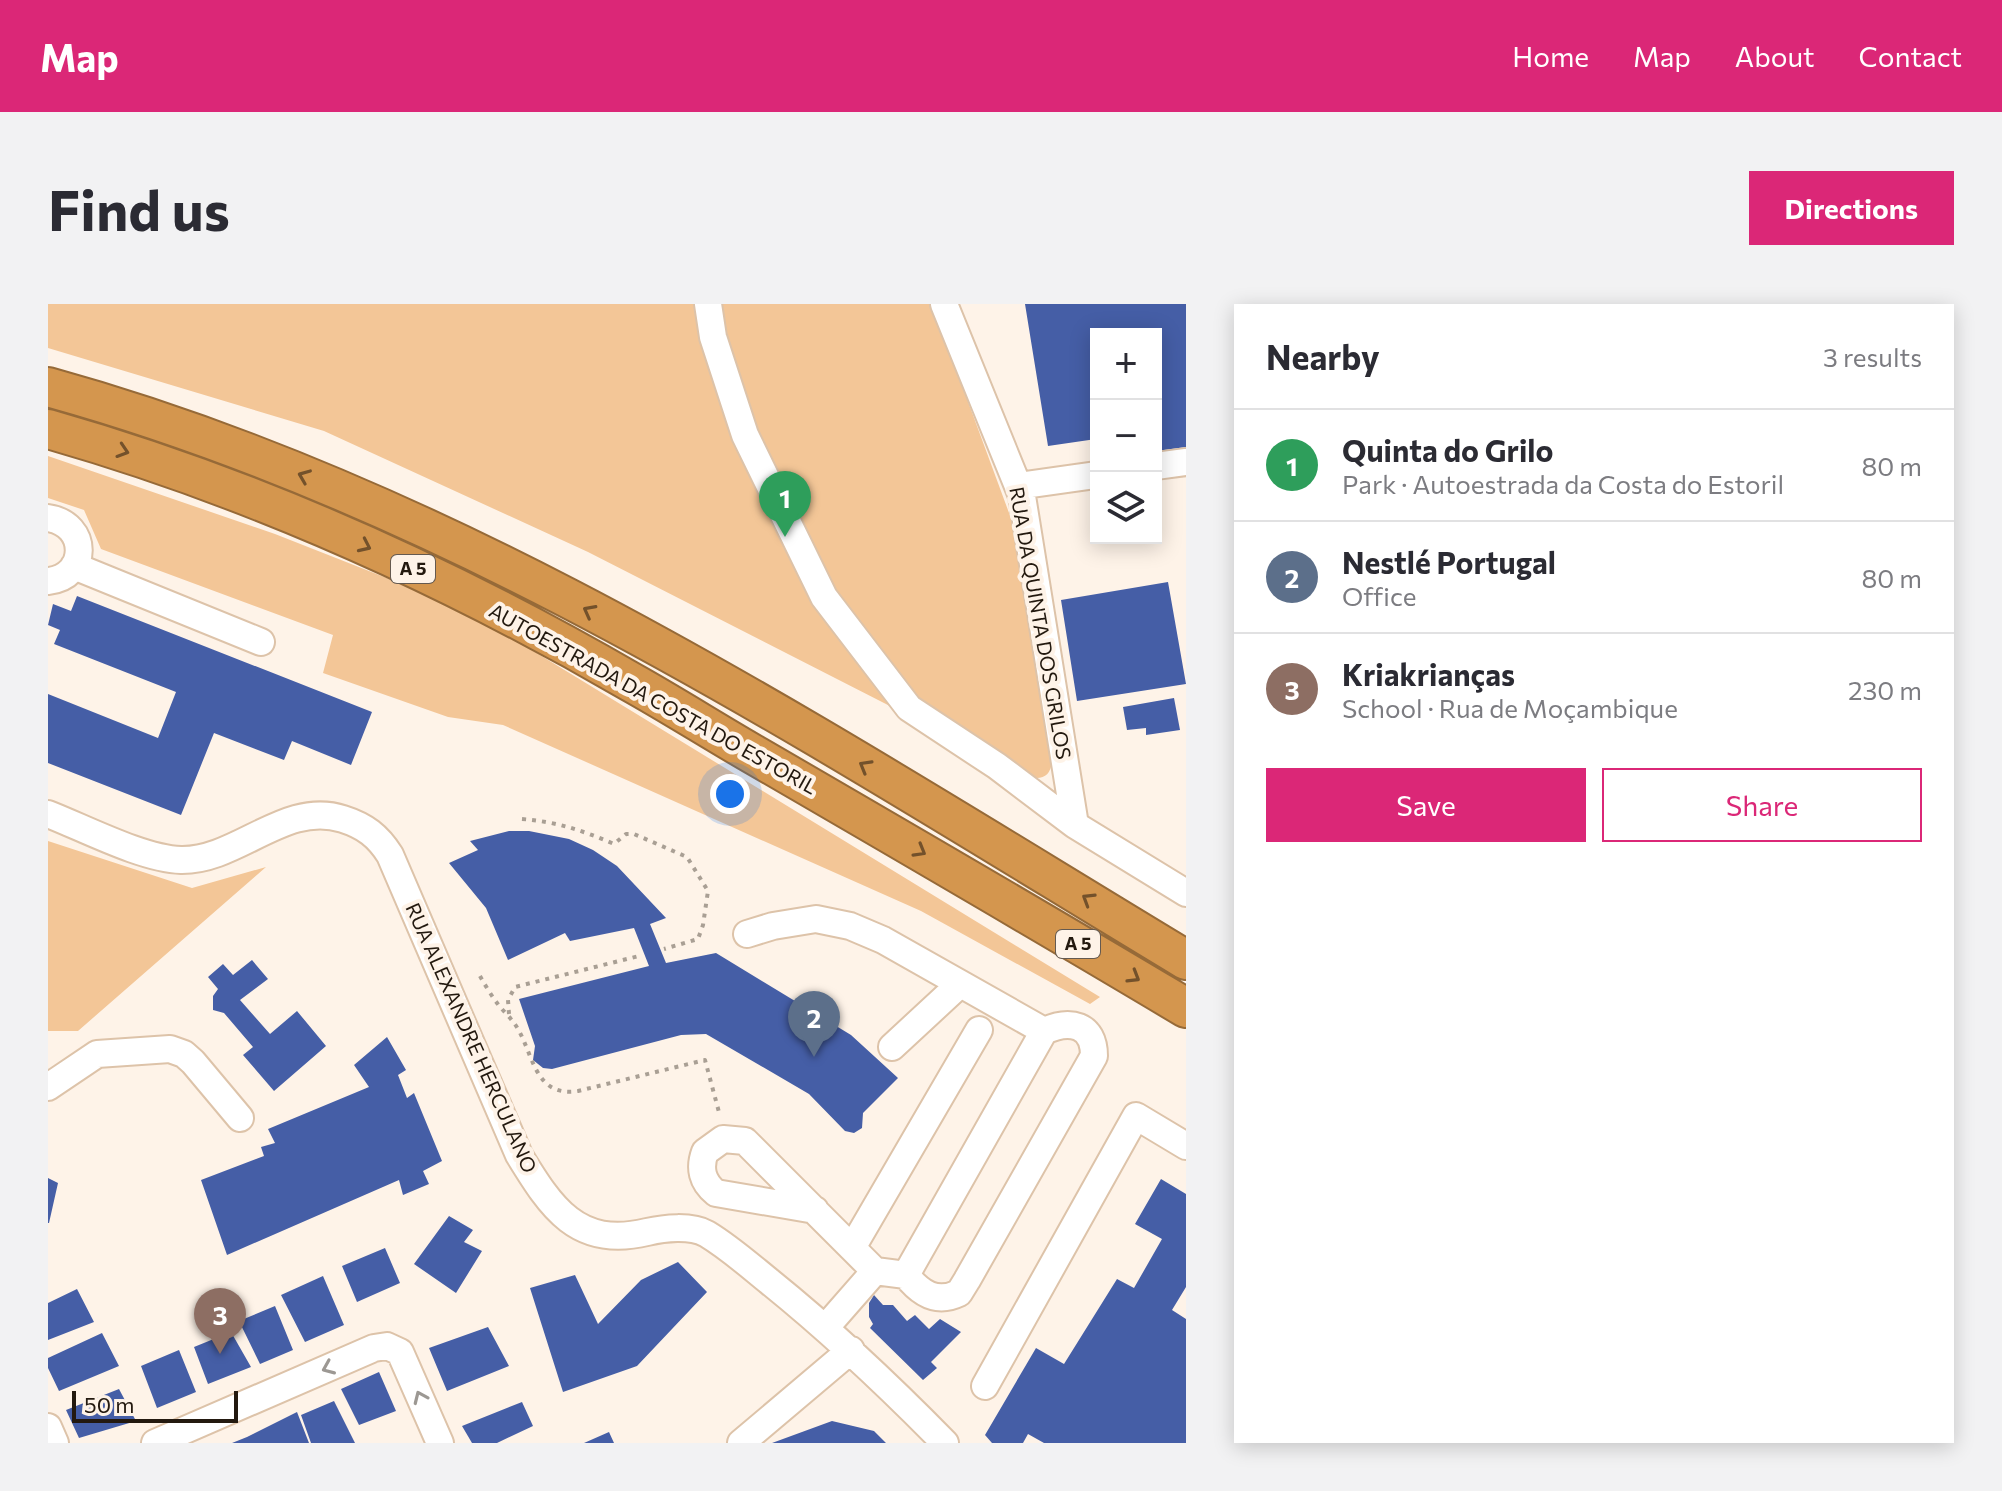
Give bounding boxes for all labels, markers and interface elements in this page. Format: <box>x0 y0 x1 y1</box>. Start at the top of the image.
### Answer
text: Map <box>40 33 119 80</box>
text: Home <box>1512 39 1589 73</box>
text: Map <box>1633 39 1691 73</box>
text: About <box>1735 39 1815 73</box>
text: Contact <box>1859 39 1962 73</box>
button: Directions <box>1749 171 1954 245</box>
text: Find us <box>48 174 230 243</box>
map controls <box>1090 328 1162 544</box>
button: + <box>1090 328 1162 400</box>
text: Nearby <box>1266 335 1380 377</box>
text: 3 results <box>1823 341 1922 372</box>
button: − <box>1090 400 1162 472</box>
text: Quinta do Grilo <box>1342 431 1553 468</box>
one-way arrow <box>115 442 129 458</box>
text: 1 <box>1286 450 1298 481</box>
text: 80 m <box>1862 450 1922 481</box>
text: Park · Autoestrada da Costa do Estoril <box>1342 468 1784 499</box>
one-way arrow <box>298 469 312 486</box>
pin: 1 <box>759 471 811 537</box>
button: layers <box>1090 472 1162 544</box>
street label: RUA DA QUINTA DOS GRILOS <box>1005 485 1077 761</box>
one-way arrow <box>357 536 371 552</box>
text: Nestlé Portugal <box>1342 543 1556 580</box>
road number: A 5 <box>391 555 435 583</box>
text: 2 <box>1285 562 1299 593</box>
text: 80 m <box>1862 562 1922 593</box>
text: Office <box>1342 580 1416 611</box>
street label: AUTOESTRADA DA COSTA DO ESTORIL <box>486 598 821 798</box>
one-way arrow <box>583 605 597 620</box>
text: Kriakrianças <box>1342 655 1515 692</box>
text: 3 <box>1284 674 1300 705</box>
text: 230 m <box>1848 674 1922 705</box>
text: School · Rua de Moçambique <box>1342 692 1678 723</box>
one-way arrow <box>859 760 874 776</box>
button: Save <box>1266 768 1586 842</box>
button: Share <box>1602 768 1922 842</box>
your location <box>710 774 750 814</box>
one-way arrow <box>911 842 926 857</box>
one-way arrow <box>1082 894 1097 909</box>
street label: RUA ALEXANDRE HERCULANO <box>401 899 542 1176</box>
road number: A 5 <box>1056 930 1100 958</box>
one-way arrow <box>1125 967 1140 982</box>
pin: 2 <box>788 991 840 1057</box>
pin: 3 <box>194 1288 246 1354</box>
one-way arrow <box>322 1358 336 1374</box>
scale bar <box>72 1387 238 1423</box>
text: 50 m <box>84 1391 134 1418</box>
one-way arrow <box>413 1391 429 1406</box>

